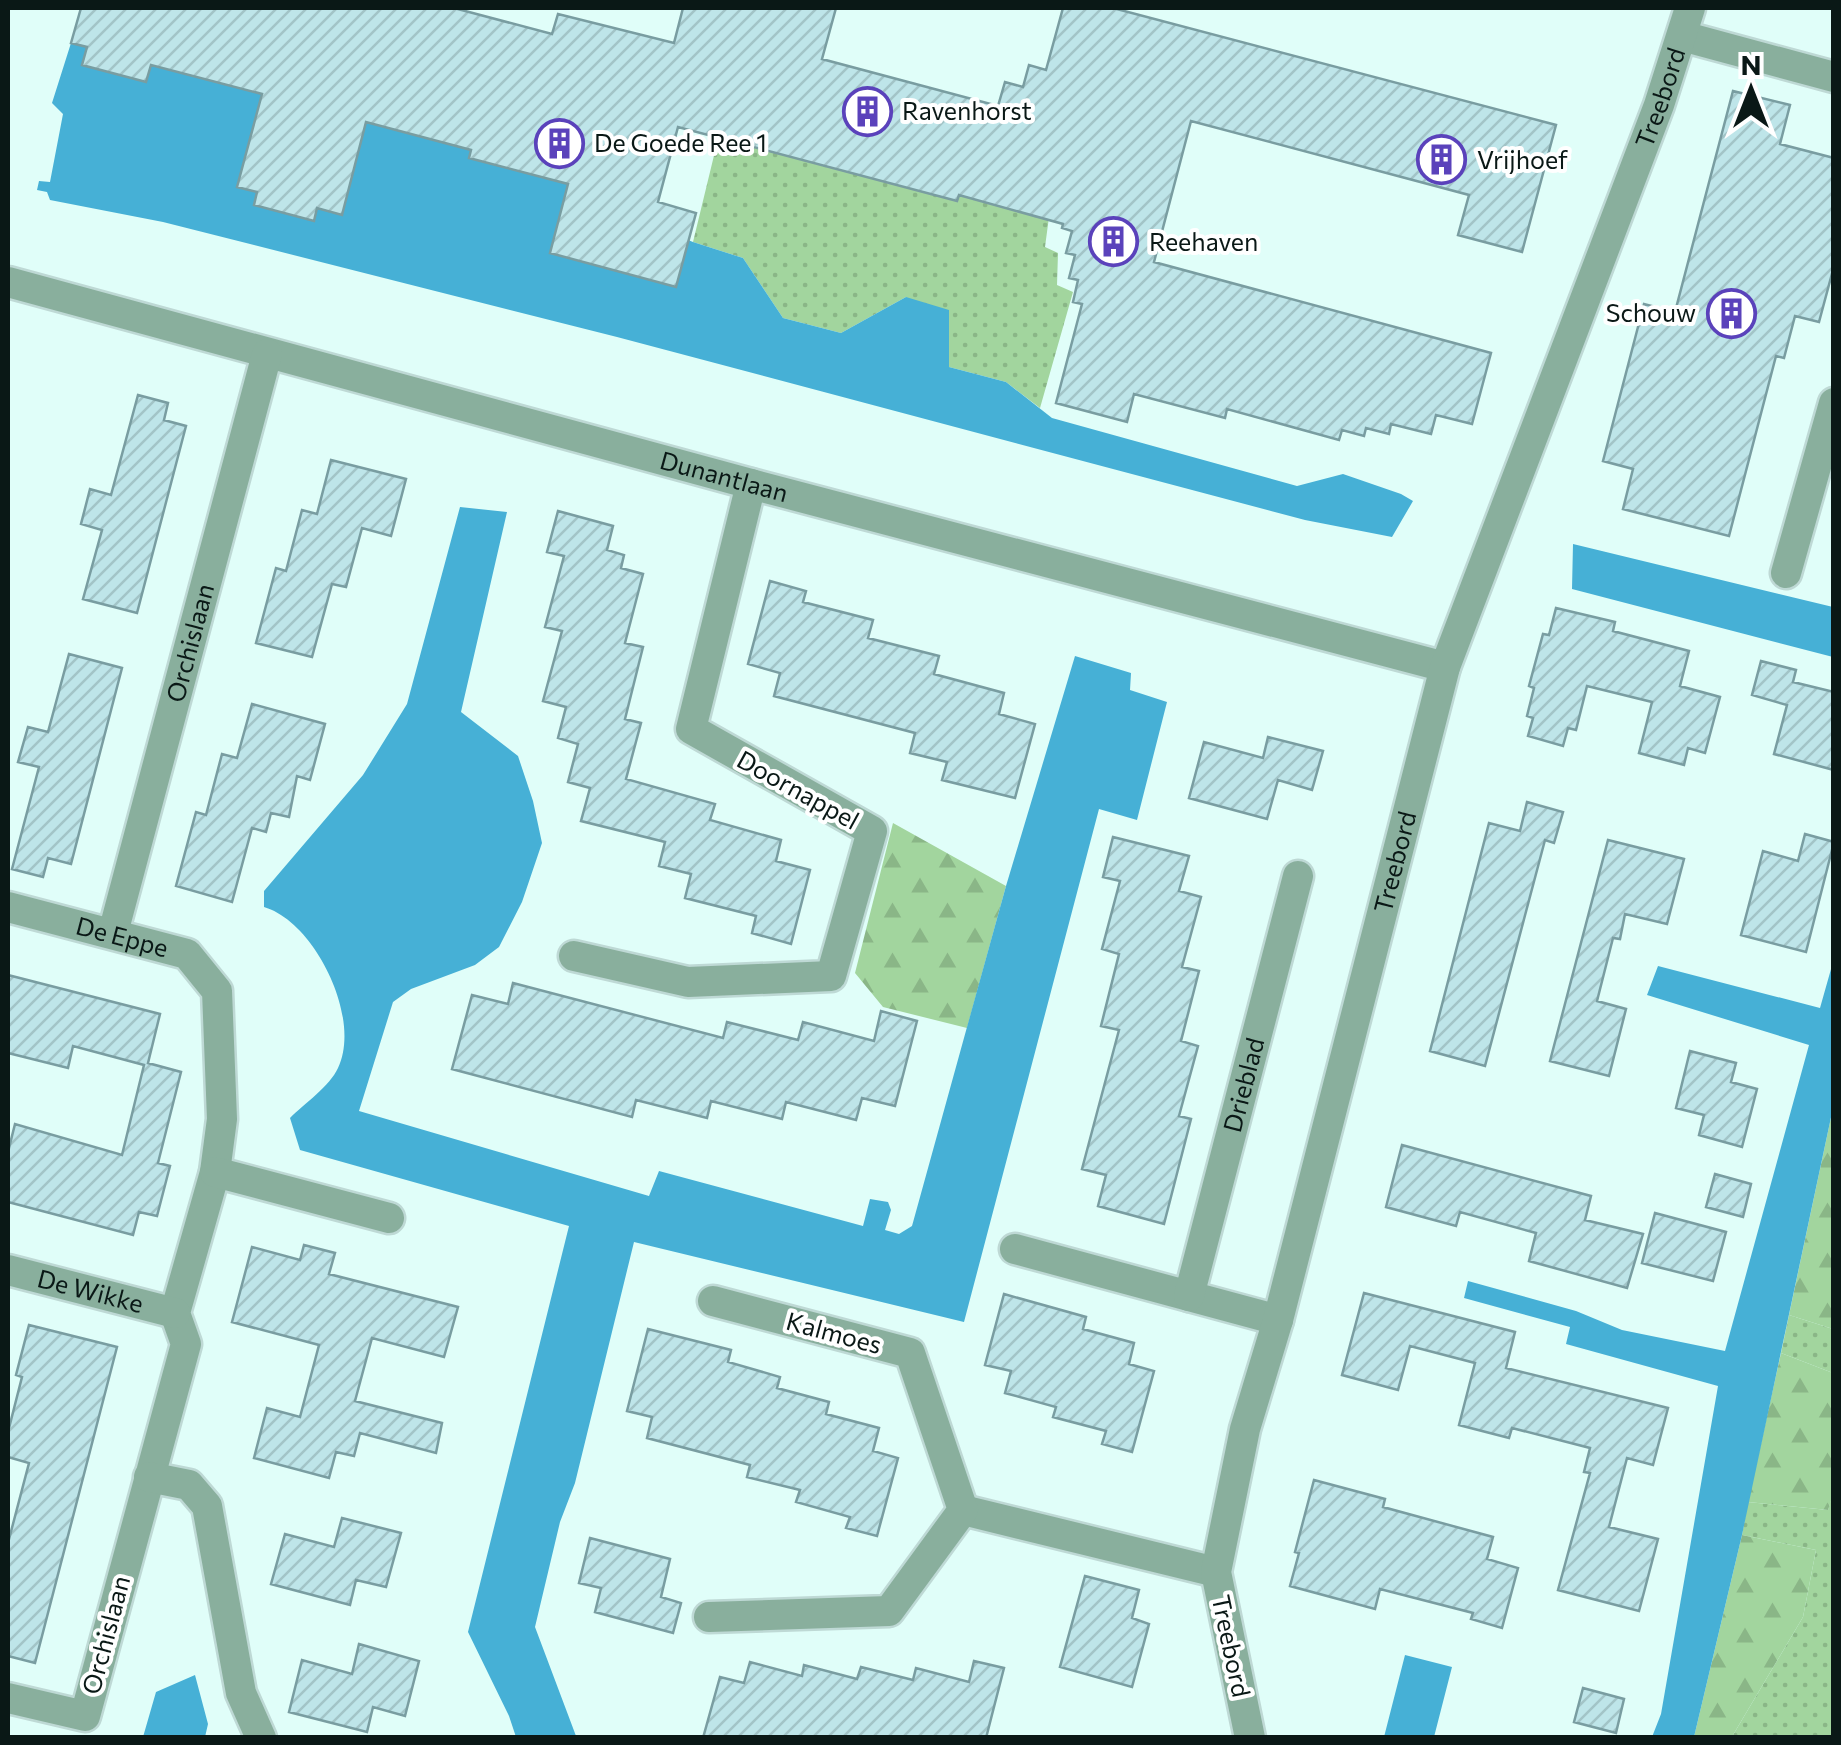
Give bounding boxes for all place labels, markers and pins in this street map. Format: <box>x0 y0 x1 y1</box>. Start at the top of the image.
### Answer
building icon: Ravenhorst <box>841 85 893 137</box>
place label: Ravenhorst <box>902 95 1032 125</box>
building icon: De Goede Ree 1 <box>533 117 585 169</box>
place label: De Goede Ree 1 <box>594 127 767 157</box>
building icon: Vrijhoef <box>1416 134 1468 186</box>
place label: Vrijhoef <box>1477 144 1568 174</box>
building icon: Reehaven <box>1088 216 1140 268</box>
place label: Reehaven <box>1149 226 1258 256</box>
building icon: Schouw <box>1705 287 1757 339</box>
place label: Schouw <box>1606 297 1696 327</box>

